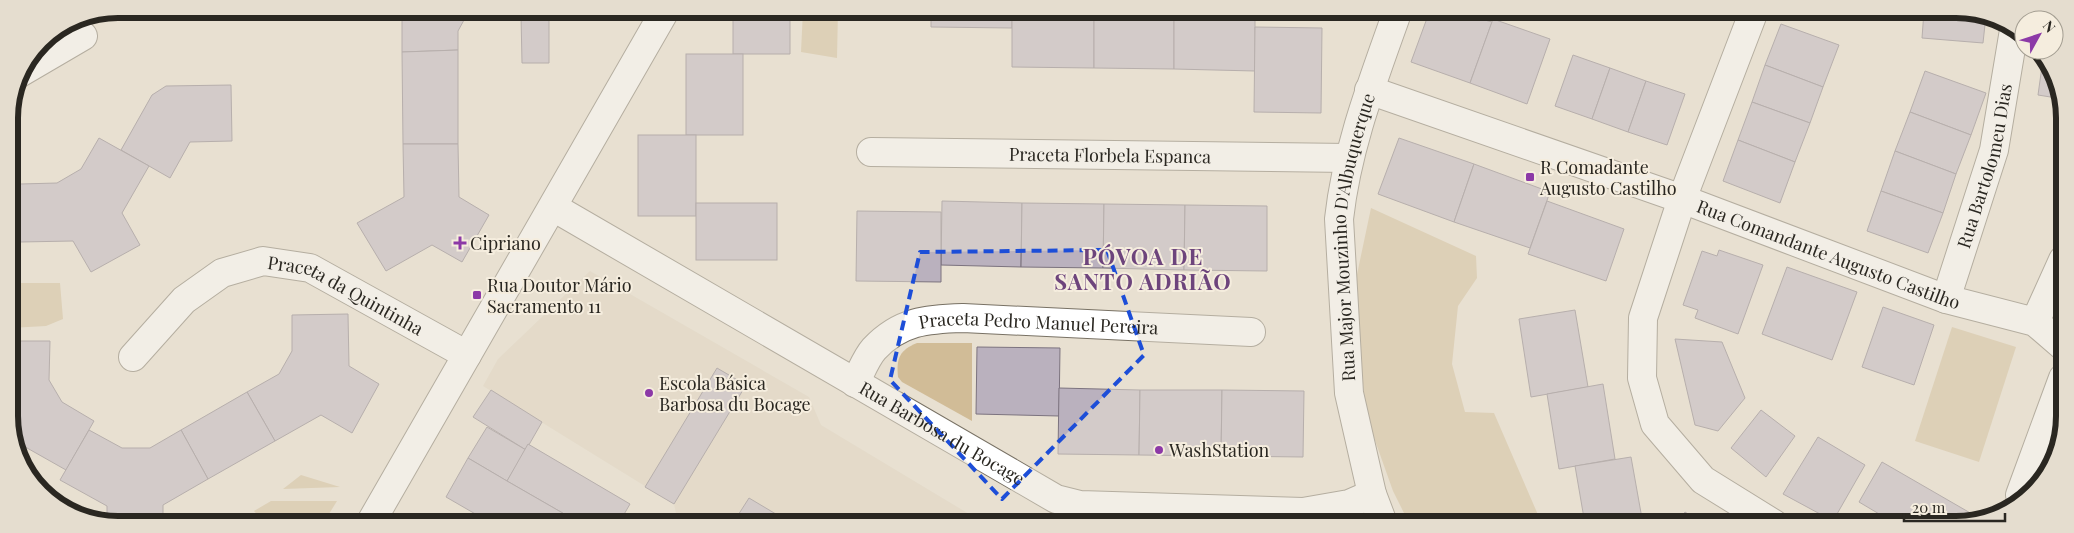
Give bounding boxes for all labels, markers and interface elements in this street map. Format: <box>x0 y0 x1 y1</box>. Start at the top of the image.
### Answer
north arrow <box>2014 10 2064 60</box>
text: N <box>2039 16 2060 36</box>
street label: Rua Bartolomeu Dias <box>1951 82 2017 251</box>
street label: Rua Major Mouzinho D'Albuquerque <box>1327 90 1380 382</box>
street label: Praceta Florbela Espanca <box>1009 142 1211 168</box>
place label: R Comadante Augusto Castilho <box>1539 155 1677 200</box>
marker: R Comadante Augusto Castilho <box>1524 171 1536 183</box>
street label: Rua Comandante Augusto Castilho <box>1693 194 1963 314</box>
place label: Cipriano <box>470 231 541 255</box>
marker: Cipriano <box>454 237 466 249</box>
district label: PÓVOA DE SANTO ADRIÃO <box>1054 241 1232 296</box>
street label: Praceta da Quintinha <box>266 250 428 341</box>
place label: Rua Doutor Mário Sacramento 11 <box>487 273 632 318</box>
marker: Rua Doutor Mário Sacramento 11 <box>471 289 483 301</box>
street label: Praceta Pedro Manuel Pereira <box>917 306 1159 339</box>
place label: Escola Básica Barbosa du Bocage <box>659 371 811 416</box>
street label: Rua Barbosa du Bocage <box>855 376 1029 490</box>
marker: Escola Básica Barbosa du Bocage <box>643 387 655 399</box>
place label: WashStation <box>1168 438 1270 462</box>
marker: WashStation <box>1153 444 1165 456</box>
scale bar <box>1904 490 2005 522</box>
text: 20 m <box>1912 497 1946 517</box>

